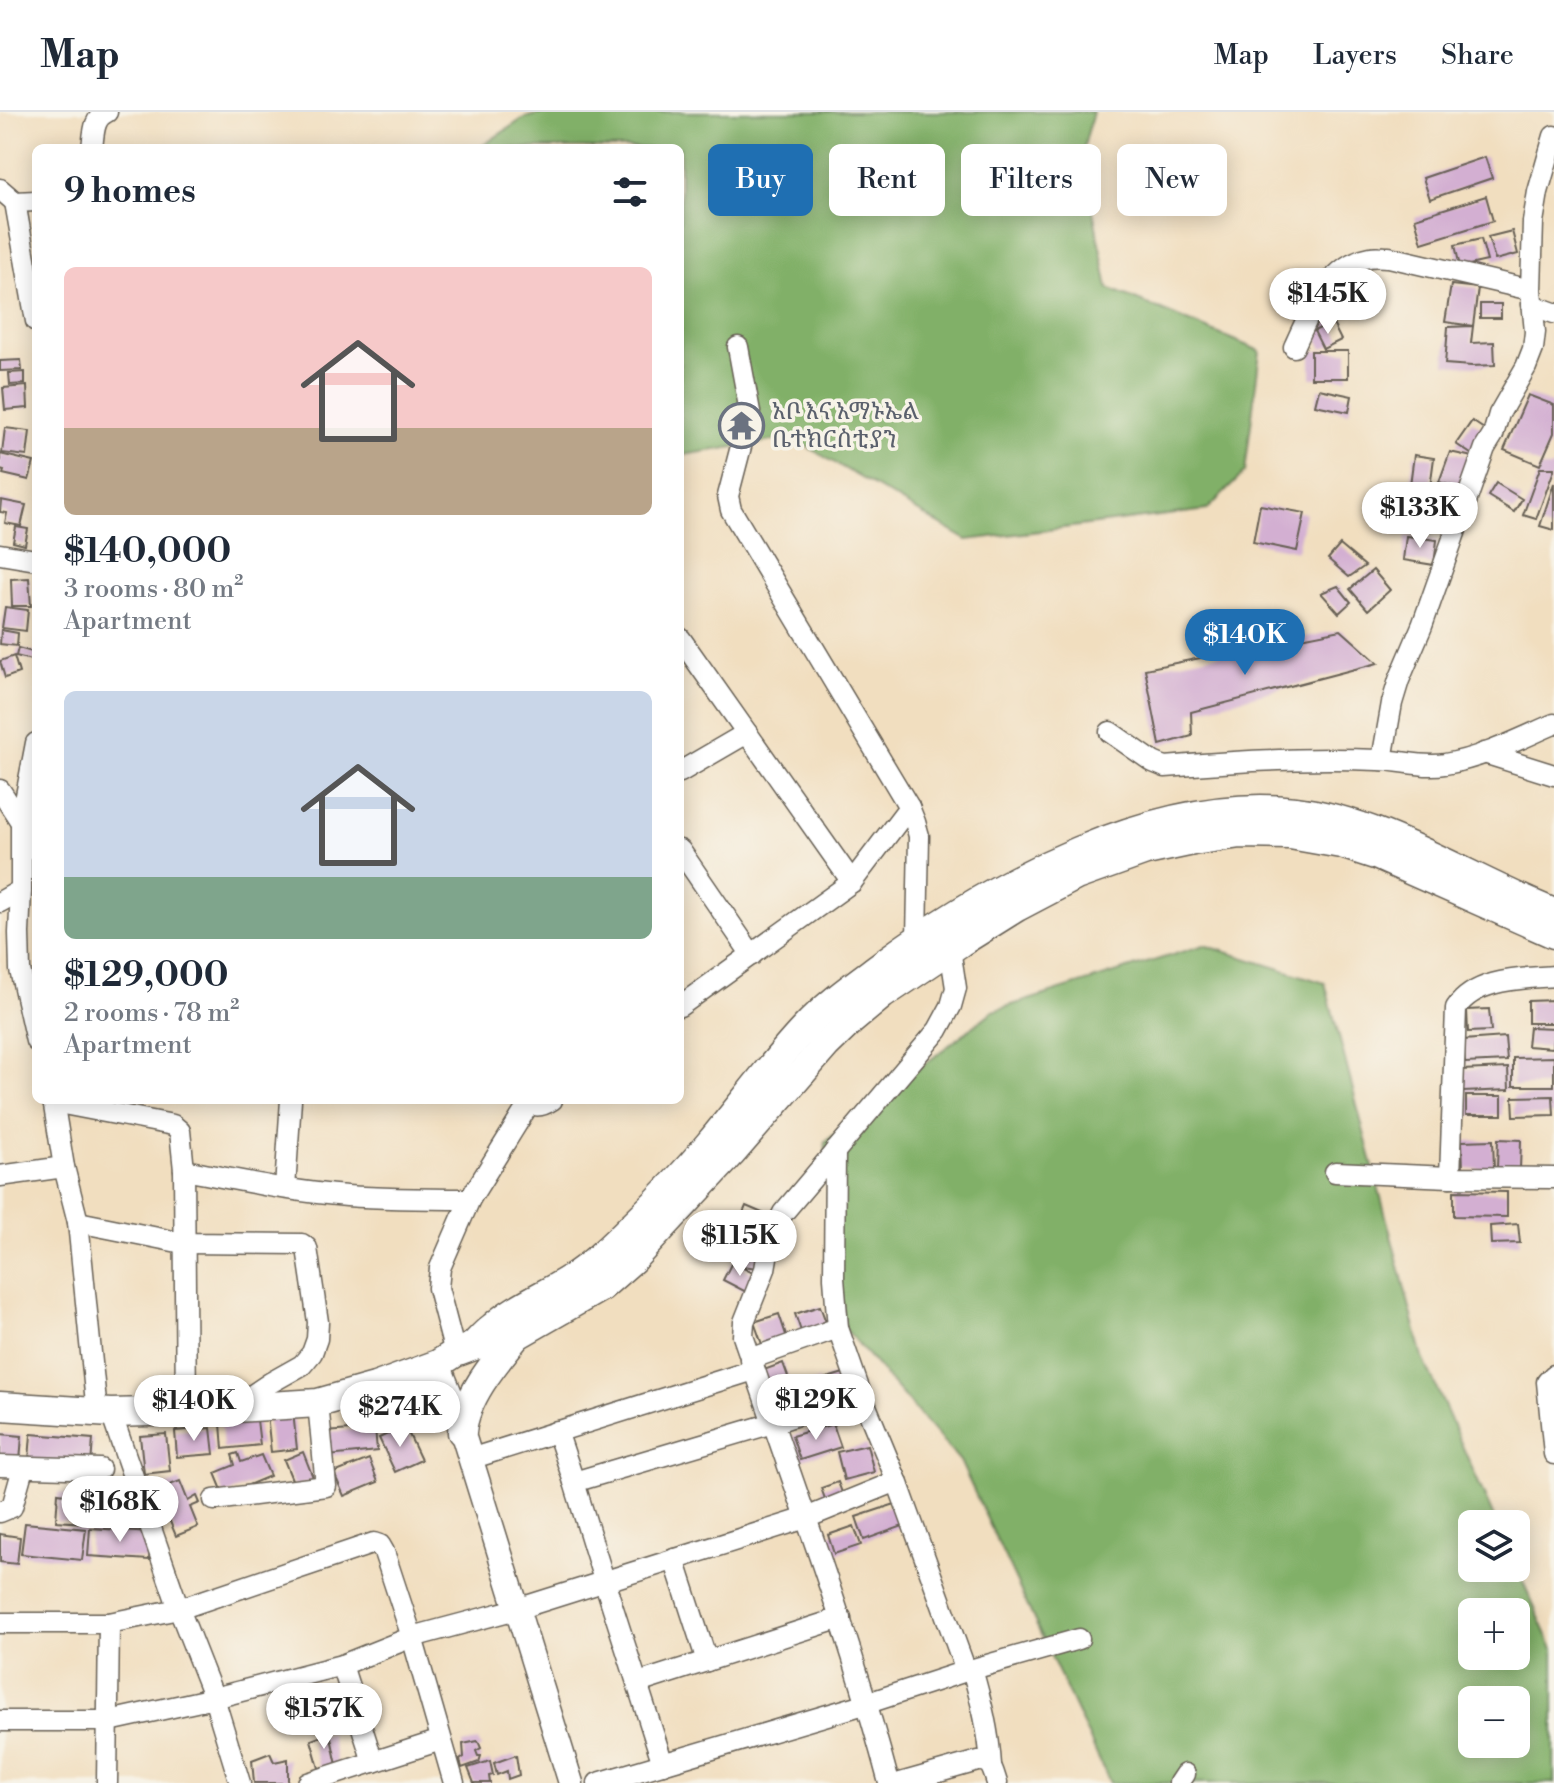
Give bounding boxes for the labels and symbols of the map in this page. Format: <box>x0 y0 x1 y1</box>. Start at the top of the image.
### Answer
pin: $145K <box>1272 268 1384 336</box>
place label: አቦ እና አማኑኤል ቤተክርስቲያን <box>772 397 919 455</box>
temple icon: አቦ እና አማኑኤል ቤተክርስቲያን <box>717 401 765 449</box>
pin: $133K <box>1364 482 1476 550</box>
pin: $140K <box>1189 609 1301 677</box>
pin: $115K <box>684 1210 796 1278</box>
pin: $129K <box>760 1374 872 1442</box>
pin: $140K <box>138 1375 250 1443</box>
pin: $274K <box>344 1381 456 1449</box>
pin: $168K <box>64 1476 176 1544</box>
pin: $157K <box>268 1683 380 1751</box>

